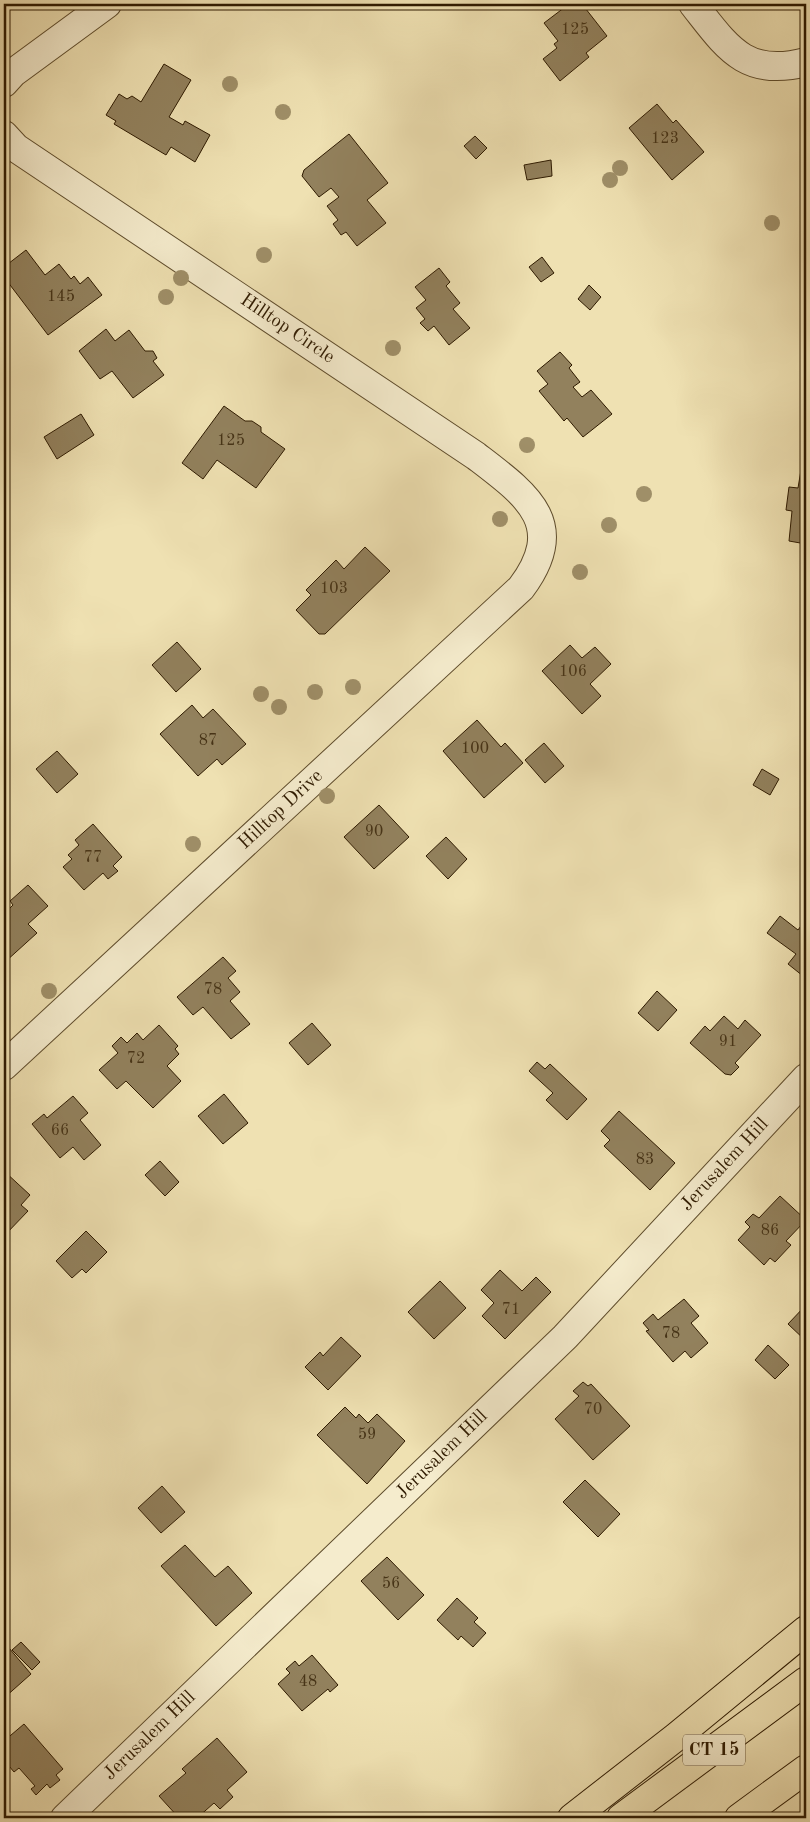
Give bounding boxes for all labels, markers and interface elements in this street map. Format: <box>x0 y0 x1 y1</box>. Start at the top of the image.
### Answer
house number: 125 <box>561 22 589 38</box>
house number: 123 <box>651 131 679 147</box>
house number: 145 <box>47 289 75 305</box>
street label: Hilltop Circle <box>236 291 338 367</box>
house number: 125 <box>217 433 245 449</box>
house number: 103 <box>320 581 348 597</box>
house number: 106 <box>559 664 587 680</box>
house number: 87 <box>199 733 217 749</box>
house number: 100 <box>461 741 489 757</box>
street label: Hilltop Drive <box>235 766 327 854</box>
house number: 90 <box>365 824 383 840</box>
house number: 77 <box>84 850 102 866</box>
house number: 78 <box>204 982 222 998</box>
house number: 91 <box>719 1034 737 1050</box>
house number: 72 <box>127 1051 145 1067</box>
street label: Jerusalem Hill <box>677 1115 773 1215</box>
house number: 66 <box>51 1123 69 1139</box>
house number: 83 <box>636 1152 654 1168</box>
house number: 86 <box>761 1223 779 1239</box>
house number: 71 <box>502 1302 520 1318</box>
house number: 78 <box>662 1326 680 1342</box>
house number: 70 <box>584 1402 602 1418</box>
street label: Jerusalem Hill <box>393 1407 491 1503</box>
house number: 59 <box>358 1427 376 1443</box>
house number: 56 <box>382 1576 400 1592</box>
house number: 48 <box>299 1674 317 1690</box>
street label: Jerusalem Hill <box>101 1688 199 1784</box>
road number: CT 15 <box>683 1734 745 1766</box>

